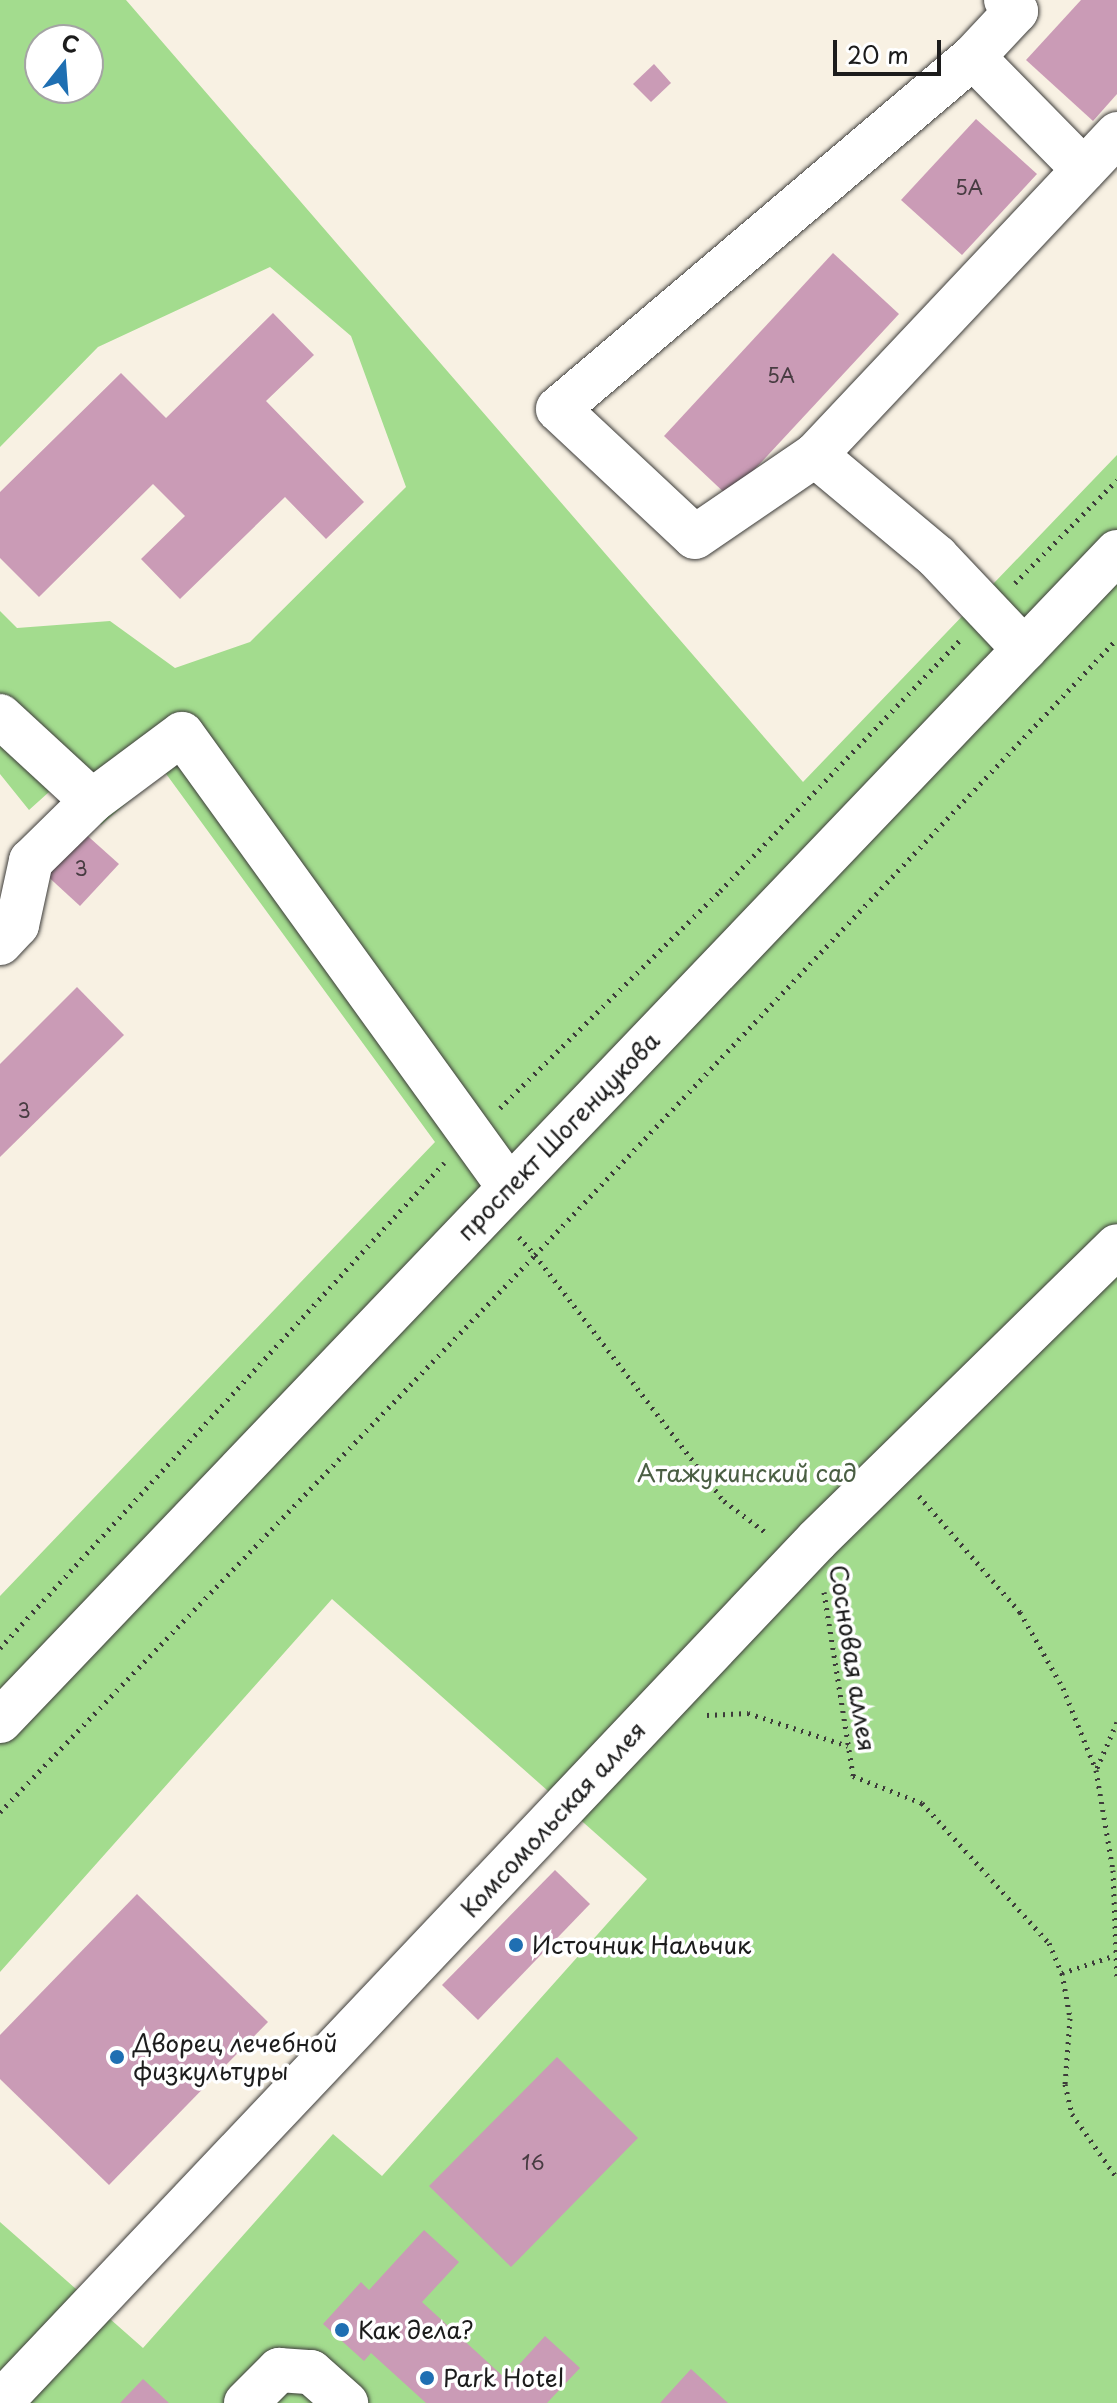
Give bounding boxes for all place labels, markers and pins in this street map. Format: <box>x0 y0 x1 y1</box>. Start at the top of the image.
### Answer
place label: Источник Нальчик <box>532 1931 753 1959</box>
marker: Источник Нальчик <box>507 1936 525 1954</box>
place label: Дворец лечебной физкультуры <box>133 2029 338 2085</box>
marker: Дворец лечебной физкультуры <box>108 2048 126 2066</box>
place label: Как дела? <box>358 2316 475 2344</box>
marker: Как дела? <box>333 2321 351 2339</box>
place label: Park Hotel <box>443 2364 566 2392</box>
marker: Park Hotel <box>418 2369 436 2387</box>

